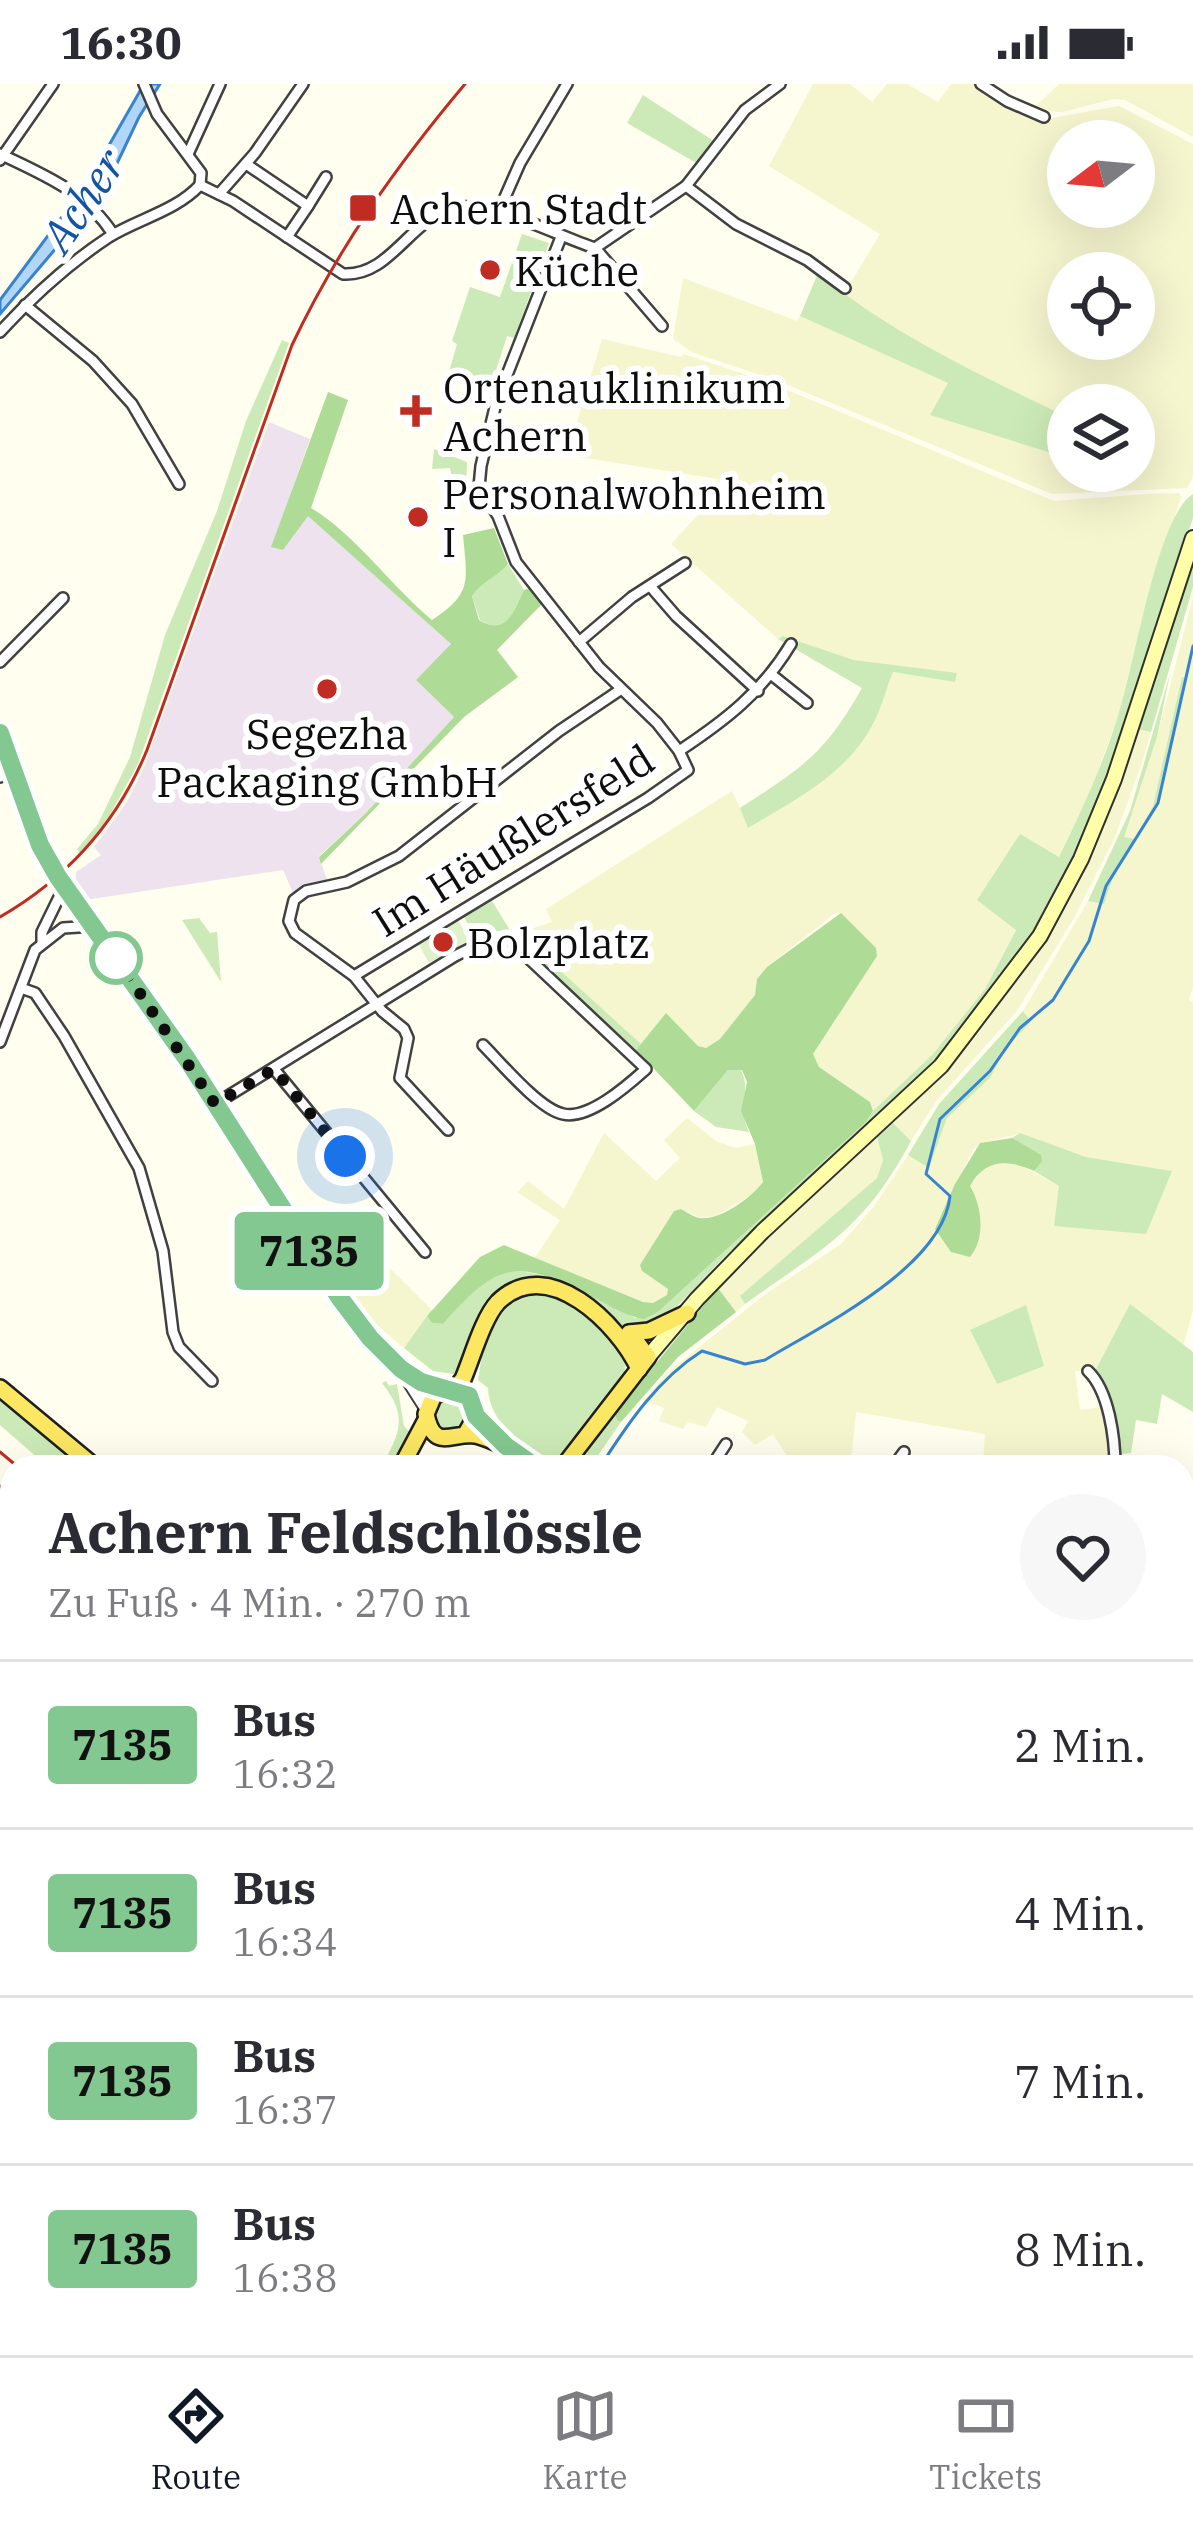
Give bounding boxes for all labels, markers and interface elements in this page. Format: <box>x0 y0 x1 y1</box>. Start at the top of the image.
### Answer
text: 16:30 <box>60 13 182 71</box>
north arrow <box>1047 120 1155 228</box>
map controls <box>1047 120 1155 492</box>
water label: Acher <box>25 136 138 265</box>
place label: Achern Stadt <box>390 181 647 236</box>
marker: Achern Stadt <box>347 192 379 224</box>
place label: Küche <box>514 243 639 298</box>
button: locate <box>1047 252 1155 360</box>
marker: Küche <box>477 257 503 283</box>
place label: Ortenauklinikum Achern <box>443 360 786 463</box>
button: layers <box>1047 384 1155 492</box>
marker: Ortenauklinikum Achern <box>400 395 432 427</box>
place label: Personalwohnheim I <box>442 466 826 569</box>
marker: Personalwohnheim I <box>405 504 431 530</box>
marker: Segezha Packaging GmbH <box>314 676 340 702</box>
place label: Segezha Packaging GmbH <box>156 706 498 809</box>
street label: Im Häußlersfeld <box>362 731 664 949</box>
place label: Bolzplatz <box>467 915 650 970</box>
marker: Bolzplatz <box>430 929 456 955</box>
unlabelled marker <box>91 933 141 983</box>
your location <box>315 1126 375 1186</box>
line badge: 7135 <box>225 1212 393 1290</box>
text: 7135 <box>259 1223 359 1278</box>
button: heart <box>1020 1494 1146 1620</box>
text: Achern Feldschlössle <box>48 1495 643 1569</box>
text: Zu Fuß · 4 Min. · 270 m <box>48 1577 471 1628</box>
text: Bus <box>233 1690 316 1748</box>
text: 2 Min. <box>1014 1716 1146 1774</box>
text: 7135 <box>72 1717 173 1772</box>
text: 16:32 <box>233 1748 338 1799</box>
text: Bus <box>233 1858 316 1916</box>
text: 4 Min. <box>1014 1884 1146 1942</box>
text: 7135 <box>72 1885 173 1940</box>
text: 16:34 <box>233 1916 338 1967</box>
text: Bus <box>233 2026 316 2084</box>
text: 7 Min. <box>1014 2052 1146 2110</box>
text: 7135 <box>72 2053 173 2108</box>
text: 16:37 <box>233 2084 338 2135</box>
text: Bus <box>233 2194 316 2252</box>
text: 8 Min. <box>1014 2220 1146 2278</box>
text: 7135 <box>72 2221 173 2276</box>
text: 16:38 <box>233 2252 338 2303</box>
tab: Route <box>151 2383 241 2498</box>
tab: Karte <box>542 2383 628 2498</box>
tab: Tickets <box>929 2383 1042 2498</box>

